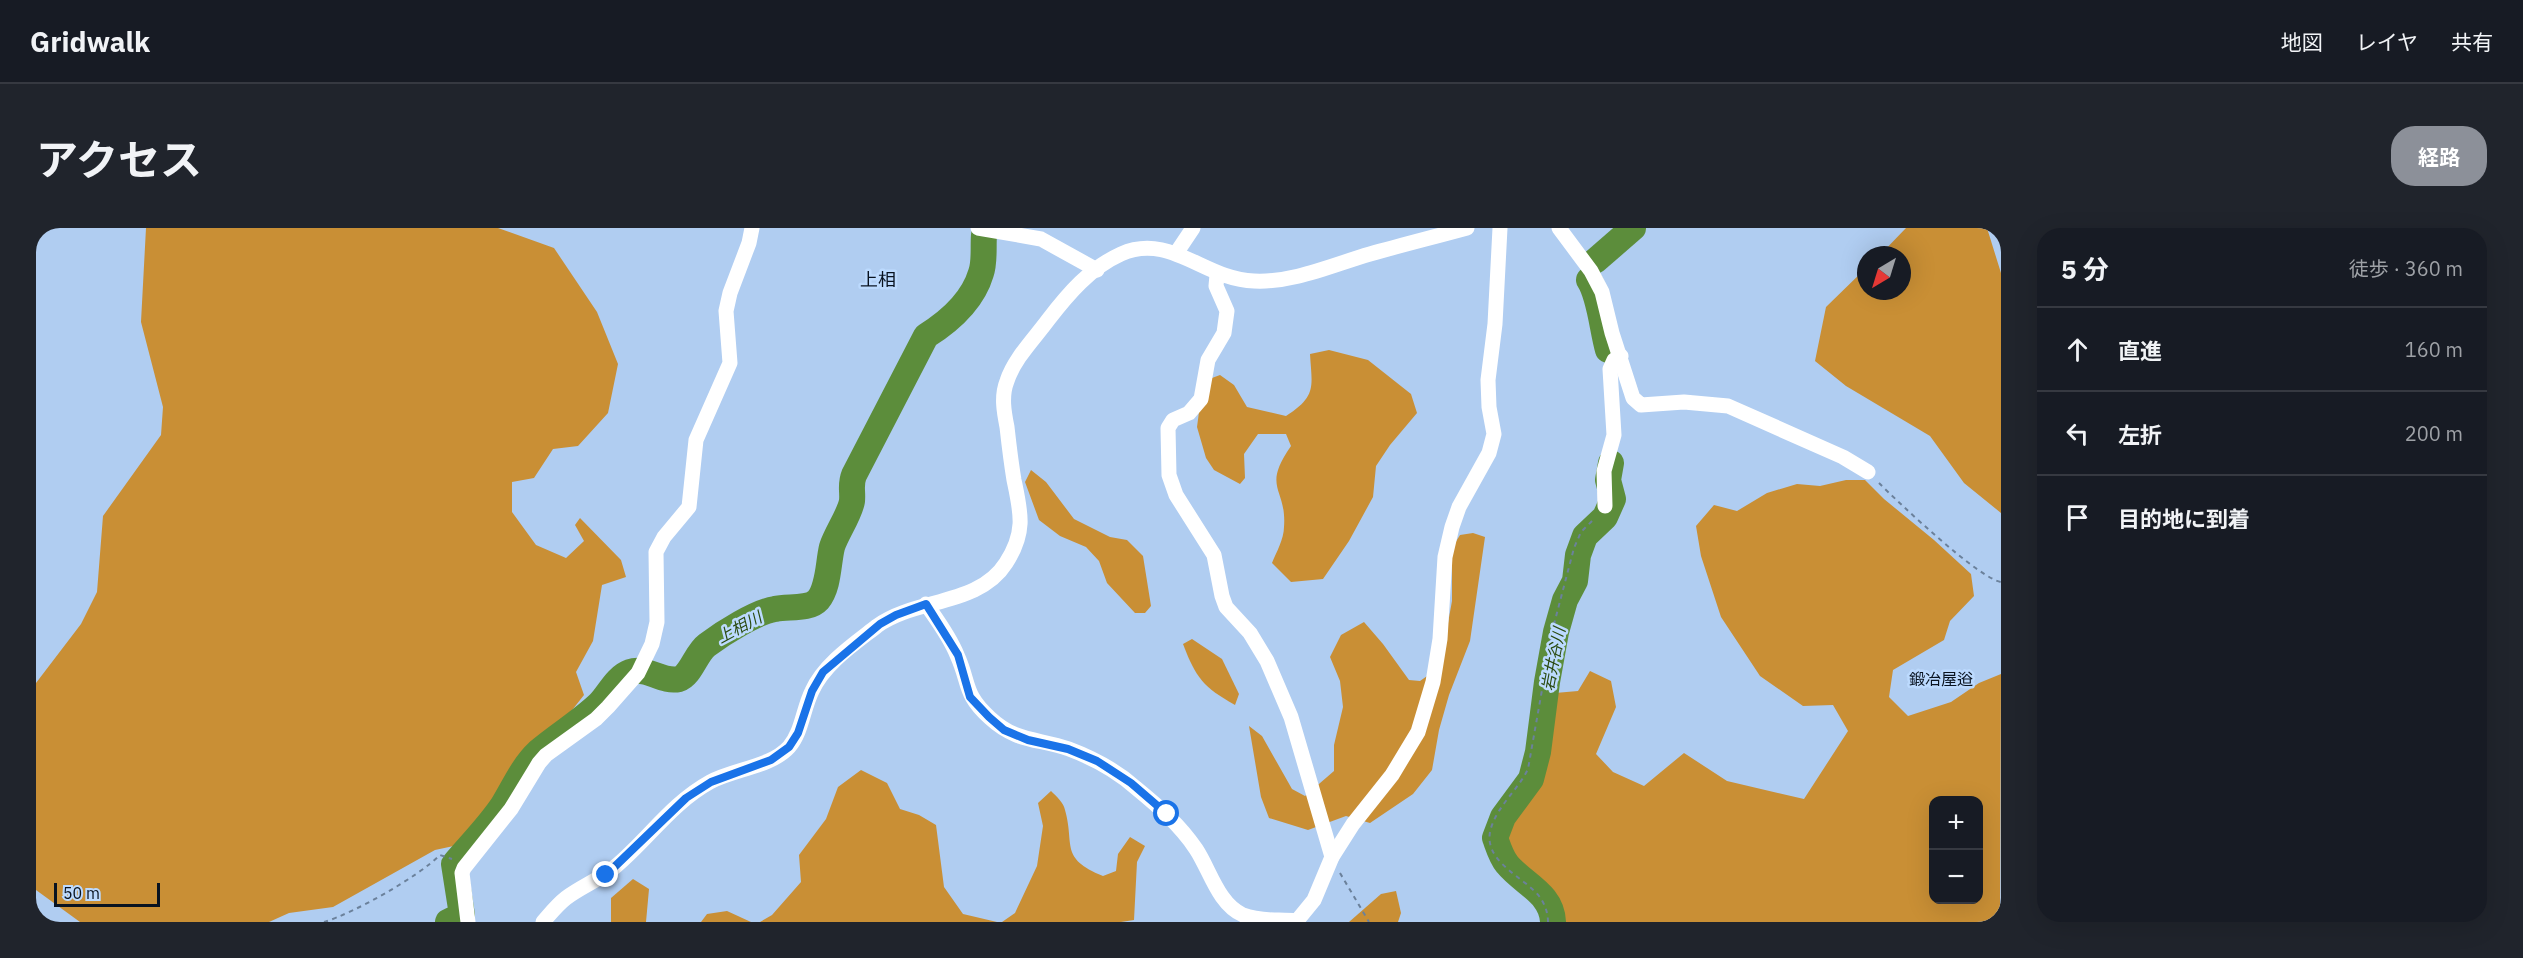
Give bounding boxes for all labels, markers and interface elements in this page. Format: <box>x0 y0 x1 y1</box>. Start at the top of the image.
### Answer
text: Gridwalk <box>30 23 150 60</box>
text: 地図 <box>2281 28 2323 56</box>
text: レイヤ <box>2356 28 2418 56</box>
text: 共有 <box>2451 28 2493 56</box>
button: 経路 <box>2391 126 2487 186</box>
text: アクセス <box>36 132 202 187</box>
north arrow <box>1857 246 1911 300</box>
text: 5 分 <box>2061 252 2109 286</box>
text: 徒歩 · 360 m <box>2349 255 2463 282</box>
district label: 上相 <box>860 268 896 291</box>
icon: ahead <box>2061 333 2094 366</box>
text: 直進 <box>2118 336 2162 365</box>
text: 160 m <box>2405 336 2463 363</box>
icon: left <box>2061 417 2094 450</box>
text: 左折 <box>2118 420 2162 449</box>
text: 200 m <box>2405 420 2463 447</box>
icon: arrive <box>2061 501 2094 534</box>
text: 目的地に到着 <box>2118 504 2250 533</box>
water label: 上相川 <box>713 606 767 647</box>
water label: 岩井谷川 <box>1537 624 1569 692</box>
district label: 鍛冶屋逧 <box>1909 669 1973 689</box>
map controls <box>1929 796 1983 904</box>
button: + <box>1929 796 1983 850</box>
route start <box>1153 800 1179 826</box>
button: − <box>1929 850 1983 904</box>
route end <box>592 861 618 887</box>
scale bar <box>54 880 160 908</box>
text: 50 m <box>63 883 100 903</box>

